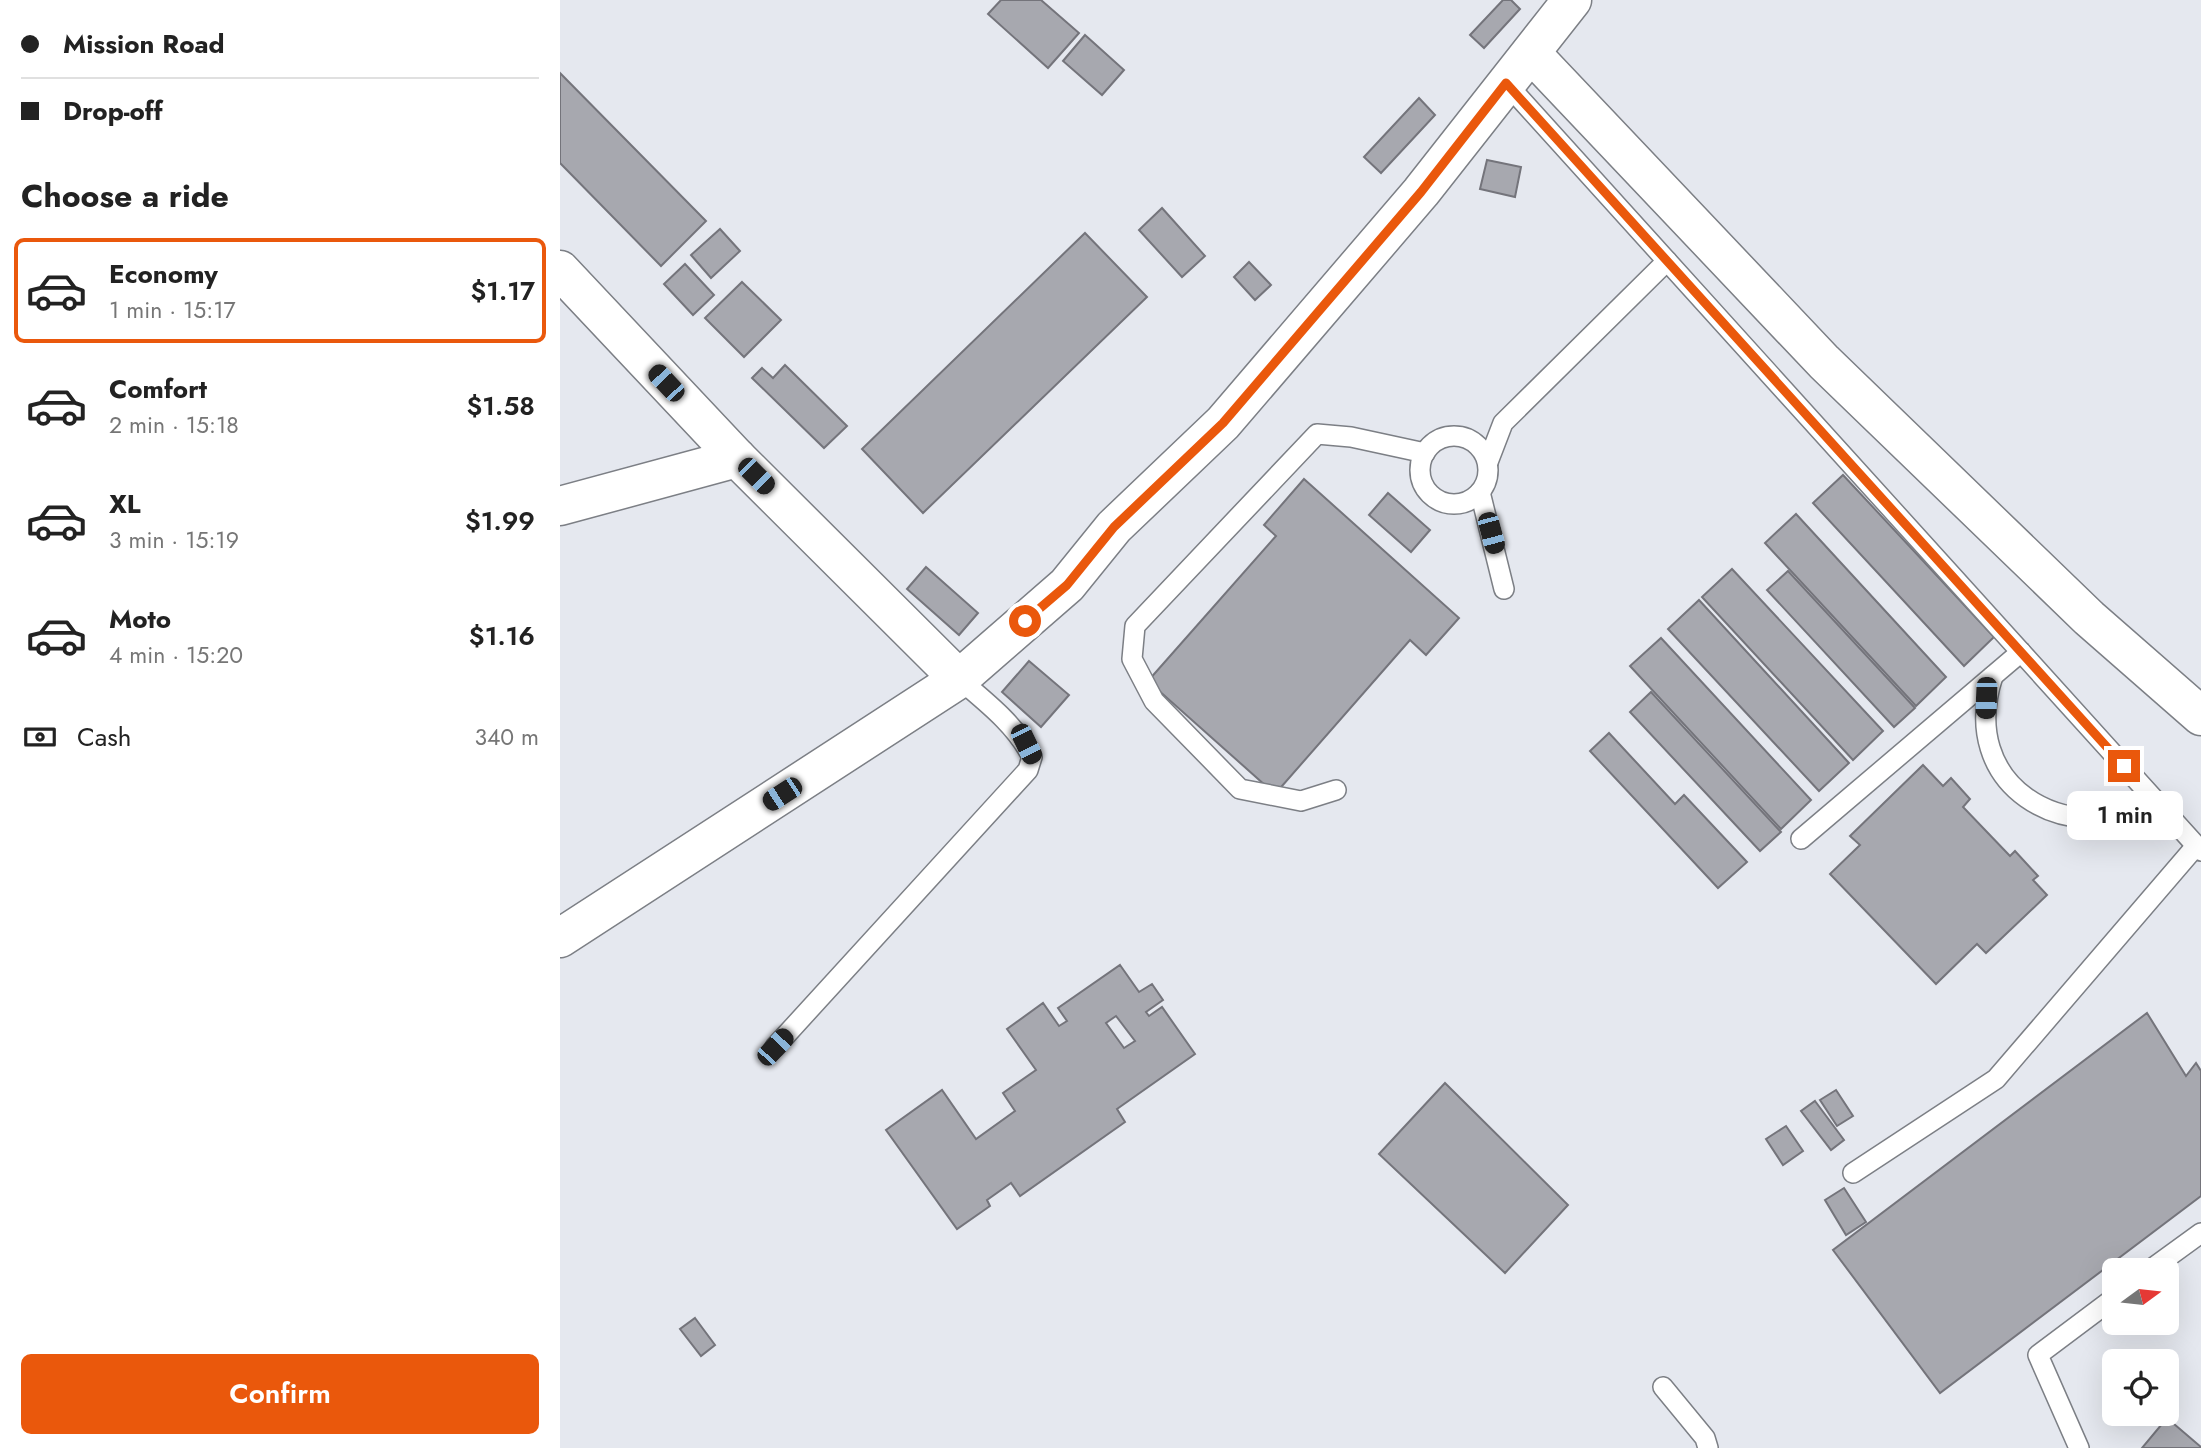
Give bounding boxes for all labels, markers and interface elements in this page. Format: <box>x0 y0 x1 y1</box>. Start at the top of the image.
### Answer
text: Mission Road <box>63 25 225 63</box>
text: Drop-off <box>63 92 163 130</box>
text: Choose a ride <box>21 173 229 219</box>
text: Economy <box>109 255 218 293</box>
icon: car <box>25 259 88 322</box>
text: $1.17 <box>470 272 535 310</box>
text: 1 min · 15:17 <box>109 293 236 327</box>
car <box>644 360 689 406</box>
text: Comfort <box>109 370 207 408</box>
icon: car <box>25 374 88 437</box>
text: $1.58 <box>466 387 535 425</box>
text: 2 min · 15:18 <box>109 408 239 442</box>
car <box>734 454 779 498</box>
text: XL <box>109 485 141 523</box>
icon: car <box>25 489 88 552</box>
text: $1.99 <box>465 502 535 540</box>
car <box>1476 510 1507 556</box>
text: 3 min · 15:19 <box>109 523 239 557</box>
text: Moto <box>109 600 171 638</box>
icon: car <box>25 604 88 667</box>
route start <box>1009 605 1041 637</box>
text: $1.16 <box>469 617 535 655</box>
text: 4 min · 15:20 <box>109 638 243 672</box>
car <box>1975 677 1998 719</box>
icon: cash <box>21 718 59 756</box>
text: Cash <box>77 718 131 756</box>
text: 340 m <box>474 720 539 754</box>
car <box>1008 721 1045 767</box>
route end <box>2108 750 2140 782</box>
car <box>759 774 806 814</box>
callout: 1 min <box>2066 790 2182 840</box>
text: 1 min <box>2097 798 2153 832</box>
car <box>753 1024 798 1070</box>
north arrow <box>2102 1258 2179 1335</box>
map controls <box>2102 1258 2179 1426</box>
button: locate <box>2102 1349 2179 1426</box>
button: Confirm <box>21 1354 539 1434</box>

